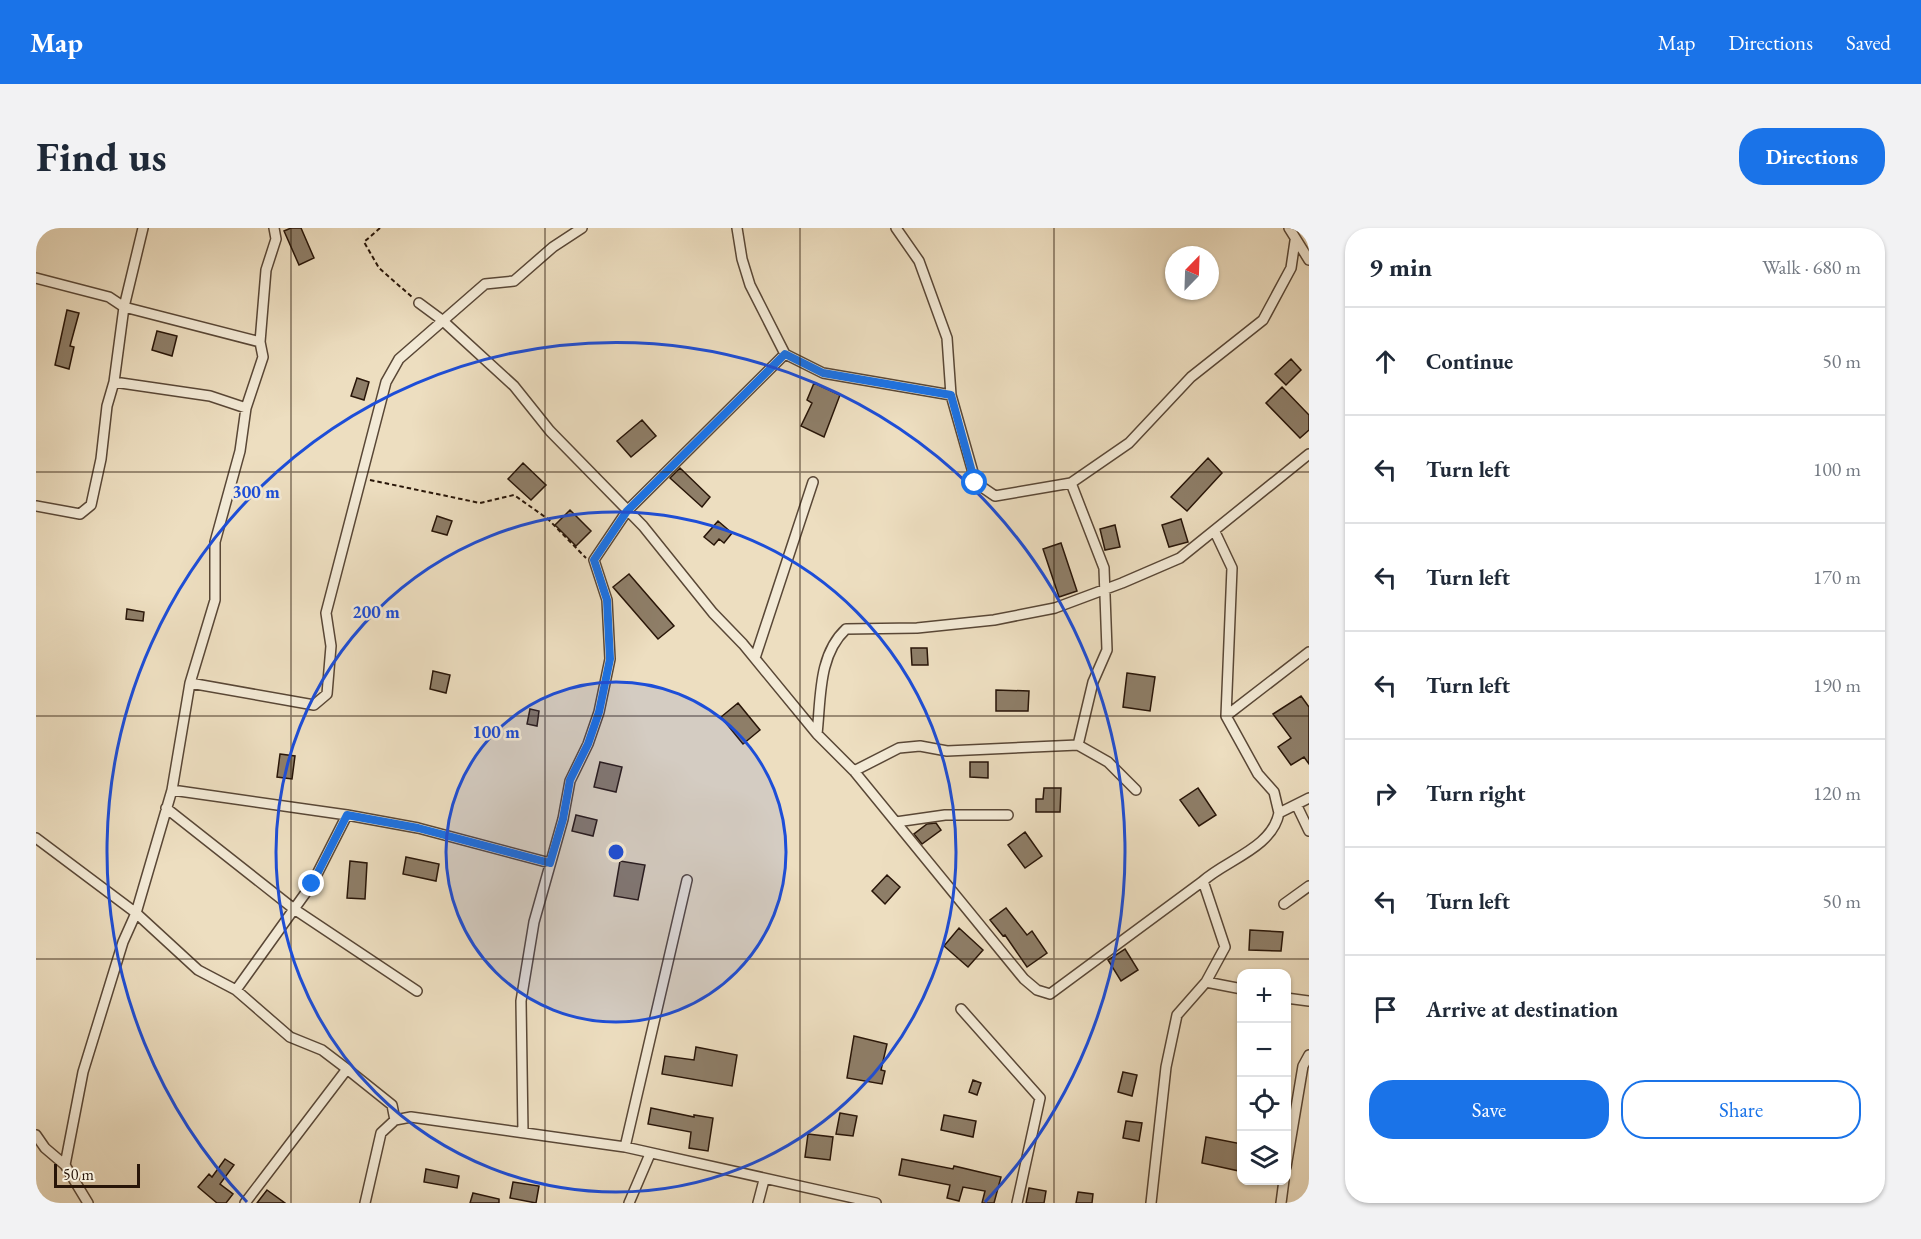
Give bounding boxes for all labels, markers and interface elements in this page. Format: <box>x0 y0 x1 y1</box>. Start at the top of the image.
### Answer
text: Map <box>30 24 83 60</box>
text: Map <box>1658 29 1695 56</box>
text: Directions <box>1728 29 1813 56</box>
text: Saved <box>1846 29 1891 56</box>
button: Directions <box>1739 128 1885 185</box>
text: Find us <box>36 129 167 184</box>
north arrow <box>1165 246 1219 300</box>
text: 9 min <box>1369 250 1432 284</box>
text: Walk · 680 m <box>1762 254 1861 280</box>
icon: ahead <box>1369 345 1402 378</box>
text: Continue <box>1426 347 1513 376</box>
text: 50 m <box>1822 348 1861 374</box>
icon: left <box>1369 453 1402 486</box>
text: Turn left <box>1426 455 1510 484</box>
text: 100 m <box>1813 456 1861 482</box>
route start <box>961 469 987 495</box>
text: 300 m <box>232 480 280 503</box>
icon: left <box>1369 561 1402 594</box>
text: Turn left <box>1426 563 1510 592</box>
text: 170 m <box>1813 564 1861 590</box>
text: 200 m <box>352 600 400 623</box>
icon: left <box>1369 669 1402 702</box>
text: Turn left <box>1426 671 1510 700</box>
text: 190 m <box>1813 672 1861 698</box>
text: 100 m <box>472 720 520 743</box>
icon: right <box>1369 777 1402 810</box>
text: Turn right <box>1426 779 1525 808</box>
text: 120 m <box>1813 780 1861 806</box>
centre of rings <box>606 842 626 862</box>
route end <box>298 870 324 896</box>
icon: left <box>1369 885 1402 918</box>
text: Turn left <box>1426 887 1510 916</box>
text: 50 m <box>1822 888 1861 914</box>
map controls <box>1237 969 1291 1185</box>
button: + <box>1237 969 1291 1023</box>
icon: arrive <box>1369 993 1402 1026</box>
text: Arrive at destination <box>1426 995 1618 1024</box>
button: − <box>1237 1023 1291 1077</box>
button: locate <box>1237 1077 1291 1131</box>
button: Save <box>1369 1080 1609 1139</box>
button: Share <box>1621 1080 1861 1139</box>
button: layers <box>1237 1131 1291 1185</box>
scale bar <box>54 1161 140 1188</box>
text: 50 m <box>63 1164 94 1185</box>

